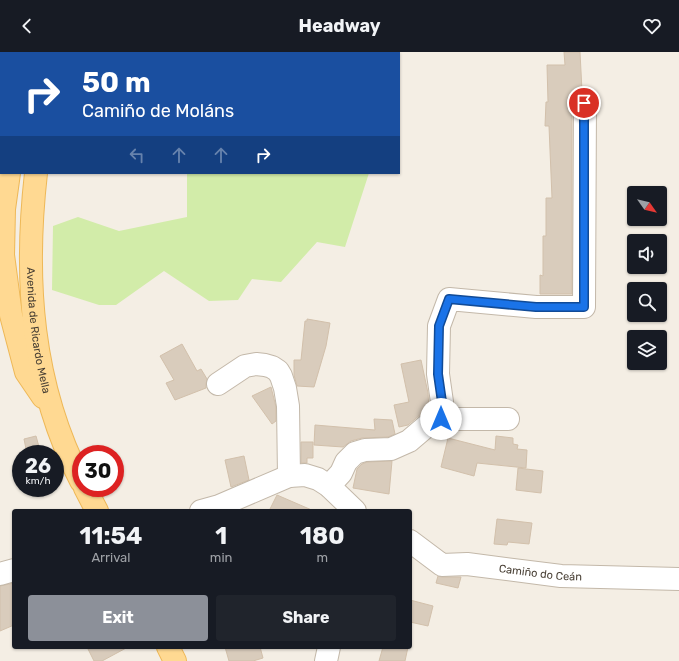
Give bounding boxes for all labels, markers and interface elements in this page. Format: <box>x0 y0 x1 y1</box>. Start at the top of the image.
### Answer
icon: back <box>16 15 38 37</box>
text: Headway <box>299 15 380 37</box>
icon: heart <box>641 15 663 37</box>
text: 50 m <box>82 66 151 99</box>
icon: right <box>16 68 68 120</box>
pin <box>567 86 601 120</box>
icon: arrive <box>573 92 595 114</box>
text: Camiño de Moláns <box>82 100 234 122</box>
icon: left <box>126 144 148 166</box>
icon: ahead <box>168 144 190 166</box>
icon: ahead <box>210 144 232 166</box>
icon: right <box>252 144 274 166</box>
north arrow <box>627 186 667 226</box>
map controls <box>627 186 667 370</box>
button: sound <box>627 234 667 274</box>
street label: Avenida de Ricardo Mella <box>24 267 53 395</box>
button: search <box>627 282 667 322</box>
button: layers <box>627 330 667 370</box>
position arrow <box>420 398 462 440</box>
speed limit sign: 30 <box>72 445 124 497</box>
text: 26 <box>25 454 51 478</box>
text: km/h <box>26 475 50 487</box>
text: 11:54 <box>80 522 142 550</box>
text: 1 <box>215 522 227 550</box>
text: 180 <box>300 522 344 550</box>
text: Arrival <box>91 550 130 565</box>
text: min <box>210 550 232 565</box>
text: m <box>316 550 328 565</box>
street label: Camiño do Ceán <box>498 562 582 584</box>
button: Exit <box>28 595 208 641</box>
button: Share <box>216 595 396 641</box>

